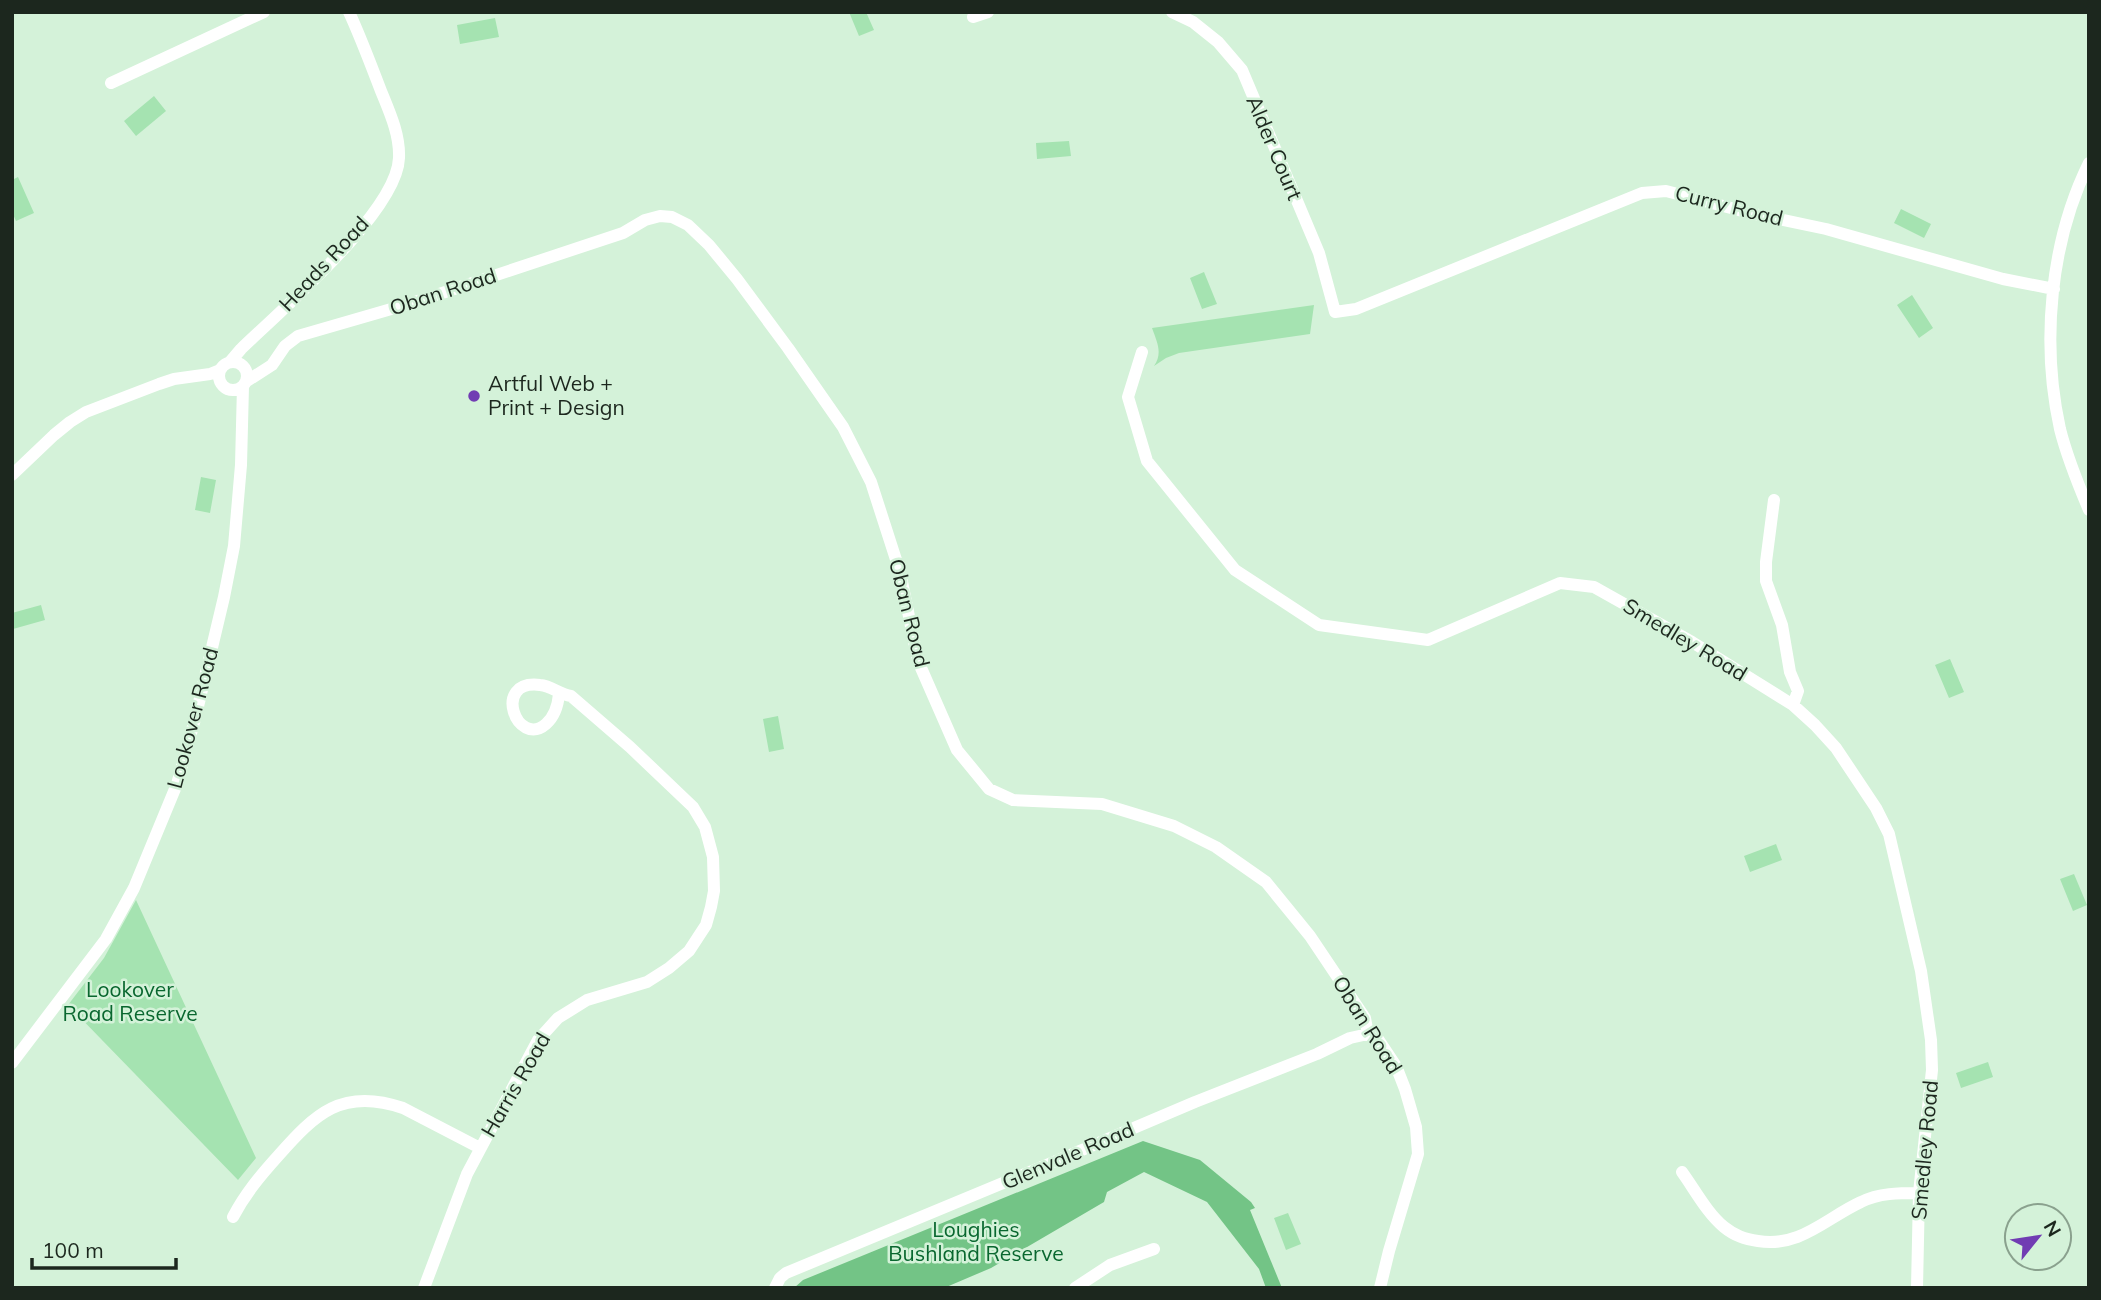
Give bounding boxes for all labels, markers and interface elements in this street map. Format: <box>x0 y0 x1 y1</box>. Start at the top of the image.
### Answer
street label: Alder Court <box>1241 92 1309 204</box>
street label: Curry Road <box>1673 179 1786 231</box>
street label: Heads Road <box>273 211 374 316</box>
street label: Oban Road <box>386 262 499 321</box>
place label: Artful Web + Print + Design <box>488 370 625 420</box>
marker: Artful Web + Print + Design <box>466 388 482 404</box>
street label: Oban Road <box>884 556 936 670</box>
street label: Smedley Road <box>1619 592 1752 686</box>
street label: Lookover Road <box>161 644 223 791</box>
street label: Oban Road <box>1327 971 1408 1078</box>
park label: Lookover Road Reserve <box>62 976 198 1026</box>
street label: Harris Road <box>475 1028 555 1141</box>
street label: Smedley Road <box>1905 1079 1943 1221</box>
street label: Glenvale Road <box>998 1116 1138 1195</box>
north arrow <box>2003 1202 2073 1272</box>
park label: Loughies Bushland Reserve <box>888 1216 1064 1266</box>
text: N <box>2039 1216 2067 1241</box>
scale bar <box>32 1226 175 1270</box>
text: 100 m <box>42 1237 104 1263</box>

